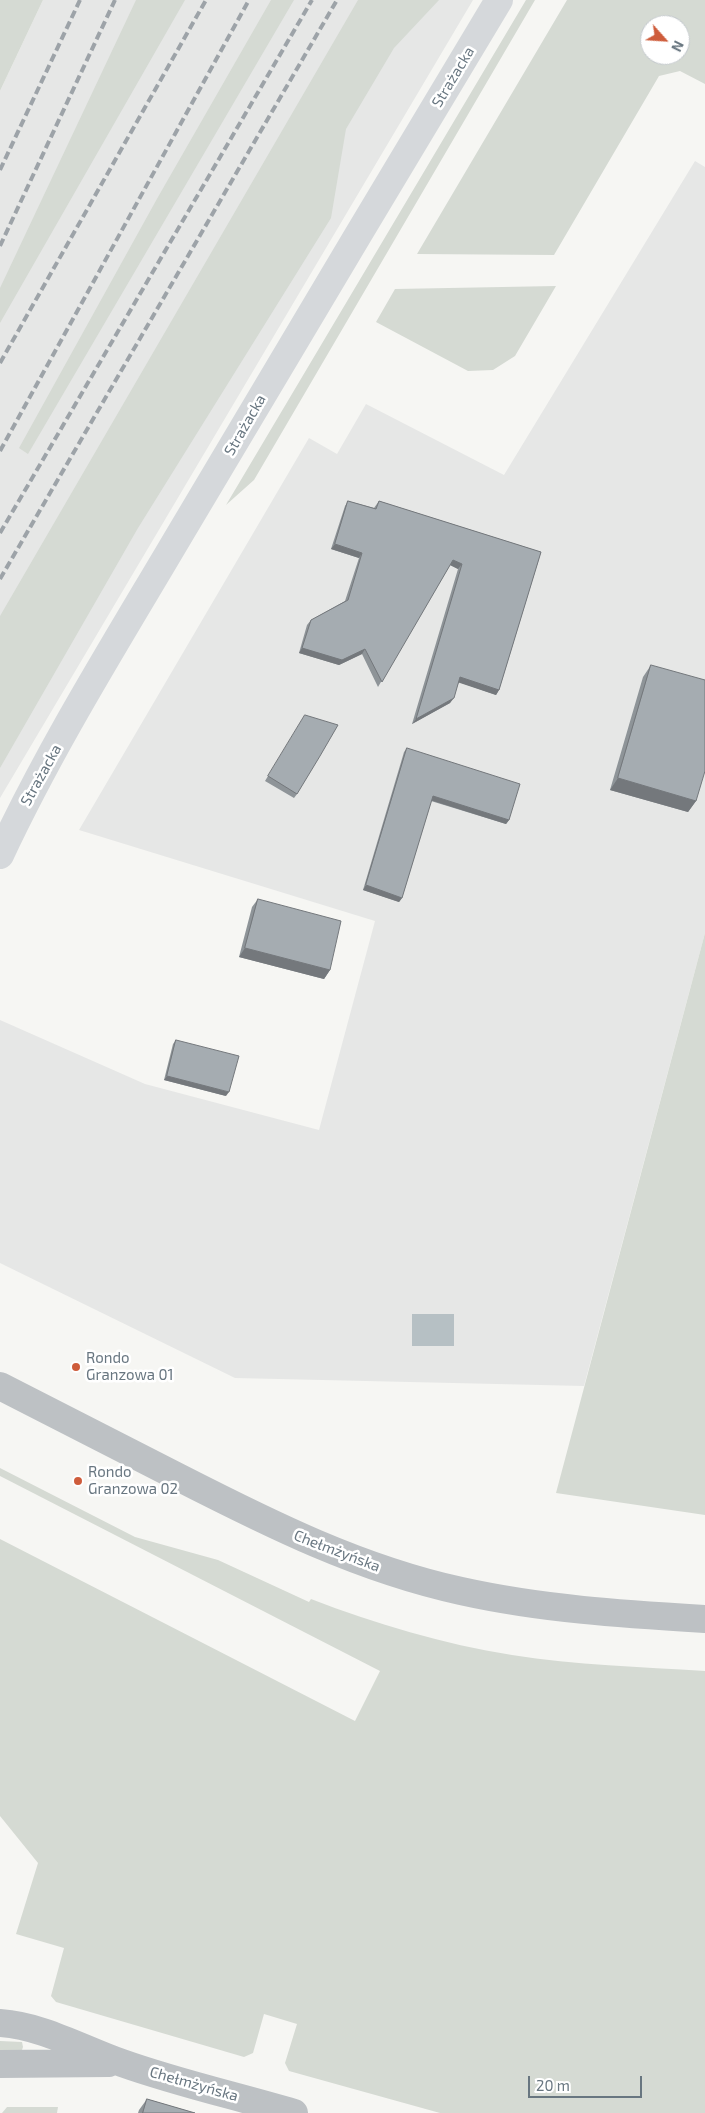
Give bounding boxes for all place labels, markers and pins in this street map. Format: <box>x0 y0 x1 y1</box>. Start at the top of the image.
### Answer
place label: Rondo Granzowa 01 <box>86 1349 173 1384</box>
marker: Rondo Granzowa 01 <box>70 1361 82 1373</box>
place label: Rondo Granzowa 02 <box>88 1463 178 1498</box>
marker: Rondo Granzowa 02 <box>72 1475 84 1487</box>

